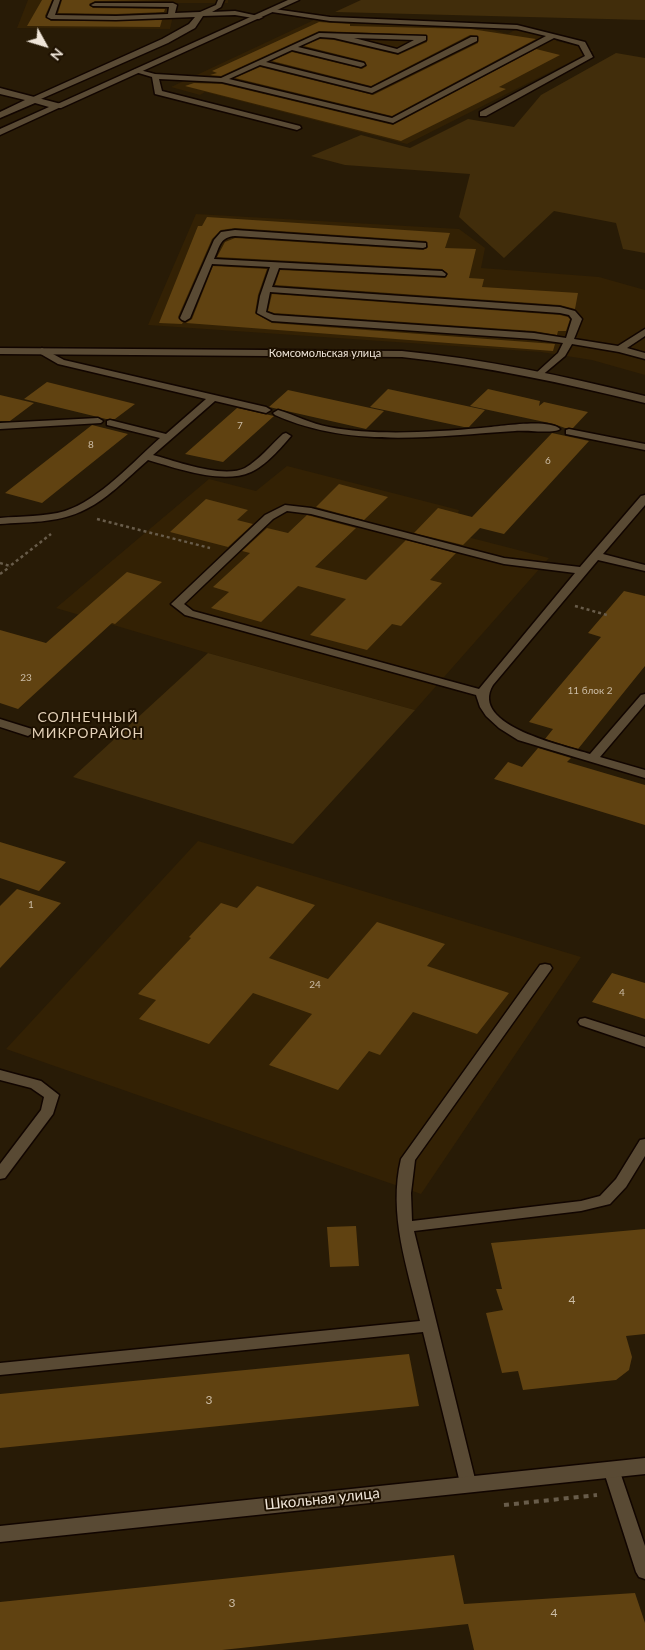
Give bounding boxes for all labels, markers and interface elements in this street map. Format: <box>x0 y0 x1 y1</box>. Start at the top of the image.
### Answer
north arrow <box>20 20 70 70</box>
text: N <box>47 45 67 64</box>
street label: Комсомольская улица <box>269 346 381 360</box>
house number: 7 <box>237 420 243 432</box>
house number: 8 <box>88 439 94 451</box>
house number: 6 <box>545 455 551 467</box>
house number: 23 <box>20 672 32 684</box>
house number: 11 блок 2 <box>568 685 612 697</box>
district label: СОЛНЕЧНЫЙ МИКРОРАЙОН <box>31 709 145 742</box>
house number: 1 <box>28 899 34 911</box>
house number: 24 <box>309 979 321 991</box>
house number: 4 <box>619 987 625 999</box>
house number: 4 <box>569 1293 575 1307</box>
house number: 3 <box>206 1393 212 1407</box>
street label: Школьная улица <box>263 1484 381 1514</box>
house number: 3 <box>229 1596 235 1610</box>
house number: 4 <box>551 1606 557 1620</box>

